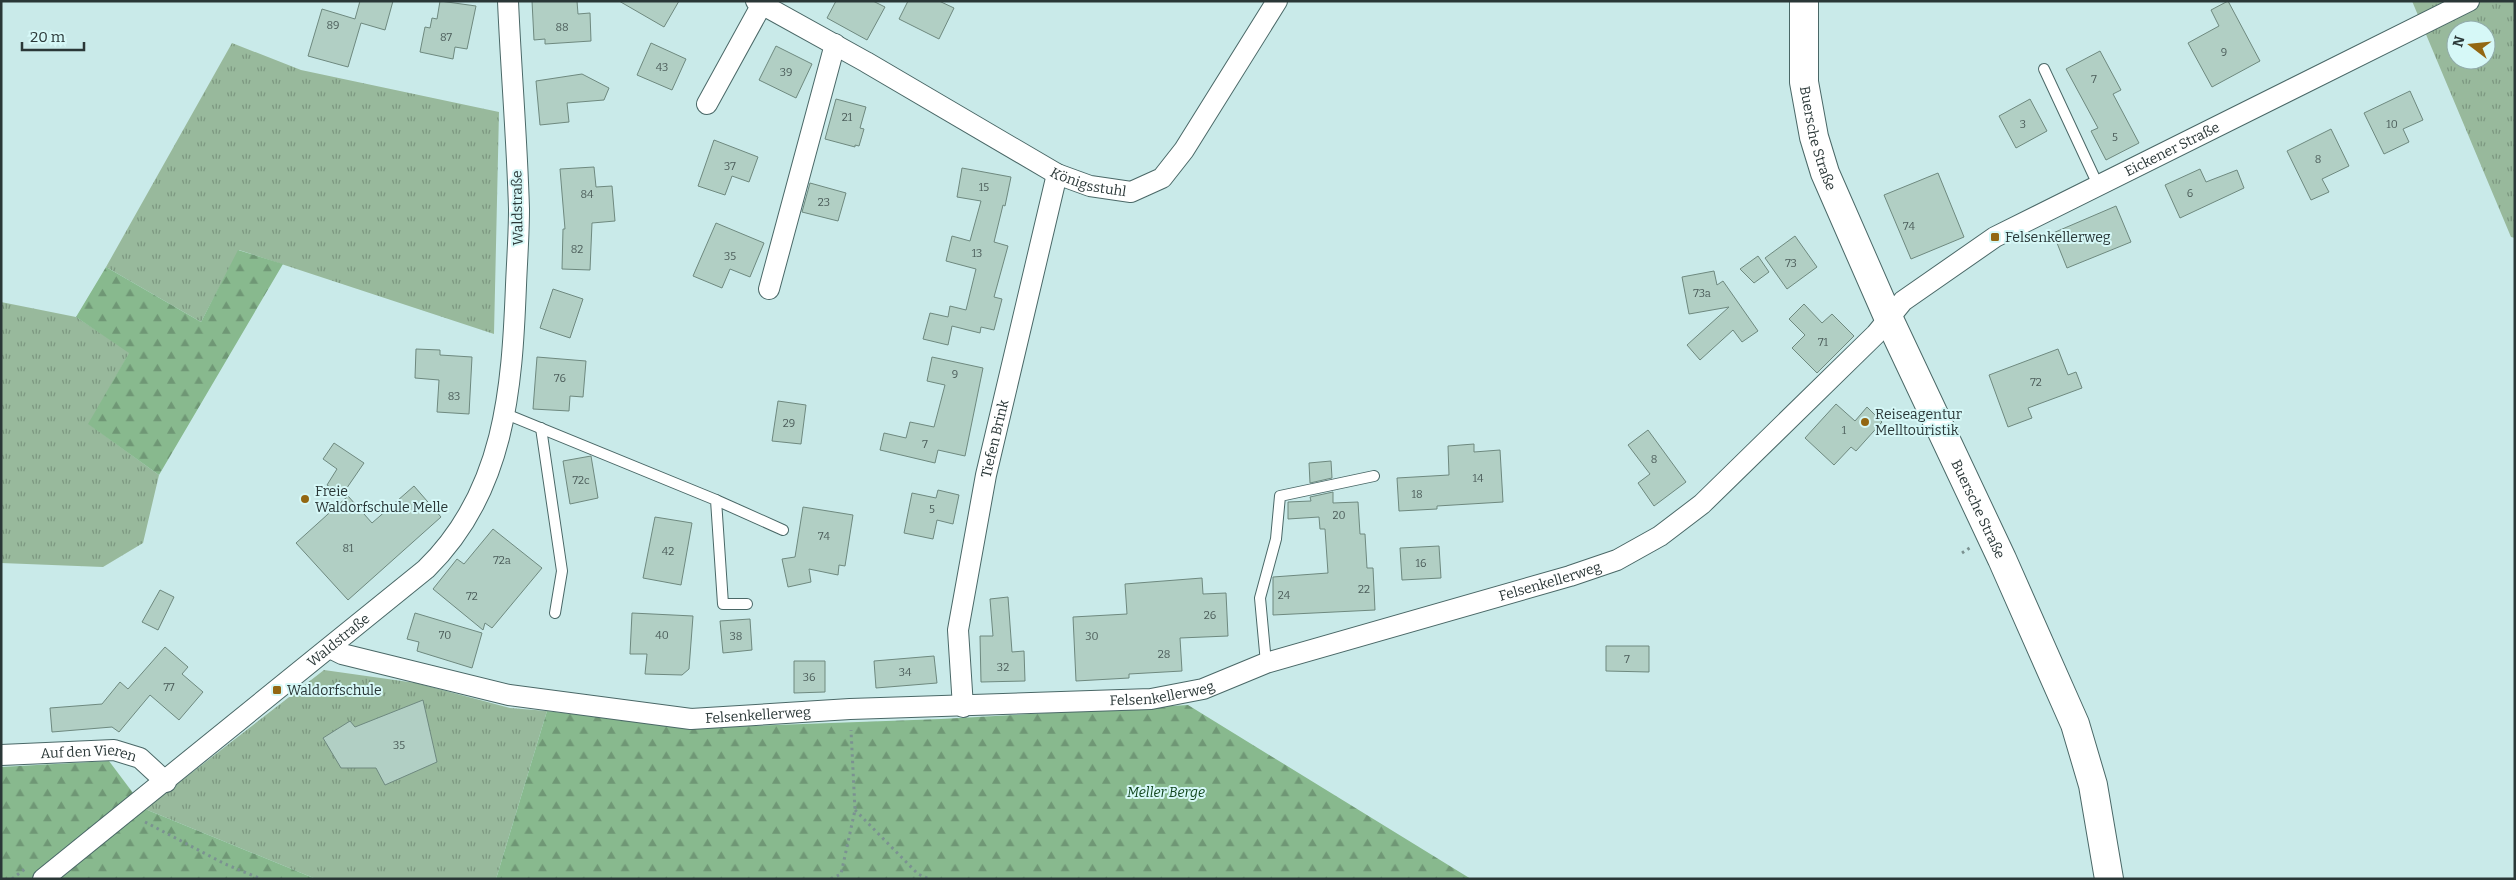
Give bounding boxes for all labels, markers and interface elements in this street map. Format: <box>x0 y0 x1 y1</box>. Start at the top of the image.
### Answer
house number: 89 <box>326 19 340 32</box>
scale bar <box>22 20 85 52</box>
north arrow <box>2446 20 2496 70</box>
house number: 88 <box>555 21 569 34</box>
text: 20 m <box>30 28 66 46</box>
house number: 87 <box>440 31 453 44</box>
text: N <box>2449 34 2469 49</box>
house number: 9 <box>2221 46 2227 59</box>
house number: 43 <box>656 61 668 74</box>
house number: 39 <box>780 66 792 79</box>
house number: 7 <box>2091 73 2097 86</box>
street label: Buersche Straße <box>1796 85 1840 193</box>
house number: 21 <box>842 111 853 124</box>
house number: 3 <box>2020 118 2026 131</box>
house number: 10 <box>2386 118 2398 131</box>
street label: Eickener Straße <box>2122 119 2222 180</box>
house number: 5 <box>2112 131 2118 144</box>
house number: 8 <box>2315 153 2321 166</box>
house number: 37 <box>724 160 736 173</box>
street label: Königsstuhl <box>1047 164 1127 200</box>
street label: Waldstraße <box>508 170 527 246</box>
house number: 15 <box>979 181 989 194</box>
house number: 6 <box>2187 187 2193 200</box>
house number: 84 <box>580 188 594 201</box>
house number: 23 <box>818 196 830 209</box>
house number: 74 <box>1903 220 1915 233</box>
place label: Felsenkellerweg <box>2005 229 2111 246</box>
marker: Felsenkellerweg <box>1989 231 2001 243</box>
house number: 82 <box>571 243 583 256</box>
house number: 13 <box>972 247 982 260</box>
house number: 35 <box>724 250 736 263</box>
house number: 73 <box>1785 257 1797 270</box>
house number: 73a <box>1693 287 1711 300</box>
house number: 71 <box>1818 336 1829 349</box>
house number: 9 <box>952 368 958 381</box>
house number: 76 <box>554 372 566 385</box>
house number: 72 <box>2030 376 2042 389</box>
house number: 83 <box>448 390 460 403</box>
street label: Tiefen Brink <box>978 398 1012 479</box>
place label: Reiseagentur Melltouristik <box>1875 406 1962 439</box>
marker: Reiseagentur Melltouristik <box>1859 416 1871 428</box>
house number: 29 <box>783 417 795 430</box>
house number: 1 <box>1842 424 1847 437</box>
house number: 7 <box>922 438 928 451</box>
house number: 8 <box>1651 453 1657 466</box>
street label: Buersche Straße <box>1947 457 2009 561</box>
house number: 14 <box>1473 472 1484 485</box>
house number: 72c <box>572 474 590 487</box>
place label: Freie Waldorfschule Melle <box>315 483 448 516</box>
house number: 18 <box>1411 488 1423 501</box>
marker: Freie Waldorfschule Melle <box>299 493 311 505</box>
house number: 5 <box>929 503 935 516</box>
house number: 20 <box>1332 509 1346 522</box>
house number: 74 <box>818 530 830 543</box>
house number: 81 <box>342 542 354 555</box>
house number: 42 <box>662 545 674 558</box>
house number: 72a <box>493 554 511 567</box>
house number: 16 <box>1416 557 1426 570</box>
street label: Felsenkellerweg <box>1497 558 1604 605</box>
house number: 22 <box>1358 583 1370 596</box>
house number: 24 <box>1278 589 1291 602</box>
house number: 72 <box>466 590 478 603</box>
house number: 26 <box>1204 609 1216 622</box>
street label: Waldstraße <box>304 610 373 671</box>
house number: 70 <box>439 629 451 642</box>
house number: 40 <box>655 629 669 642</box>
house number: 38 <box>730 630 742 643</box>
house number: 30 <box>1085 630 1099 643</box>
house number: 28 <box>1158 648 1170 661</box>
house number: 7 <box>1624 653 1630 666</box>
house number: 32 <box>997 661 1009 674</box>
house number: 34 <box>899 666 912 679</box>
house number: 36 <box>803 671 815 684</box>
street label: Felsenkellerweg <box>1109 677 1217 709</box>
house number: 77 <box>163 681 175 694</box>
place label: Waldorfschule <box>287 682 382 699</box>
marker: Waldorfschule <box>271 684 283 696</box>
street label: Felsenkellerweg <box>705 703 811 727</box>
house number: 35 <box>393 739 405 752</box>
street label: Auf den Vieren <box>40 742 139 766</box>
park label: Meller Berge <box>1127 784 1205 801</box>

